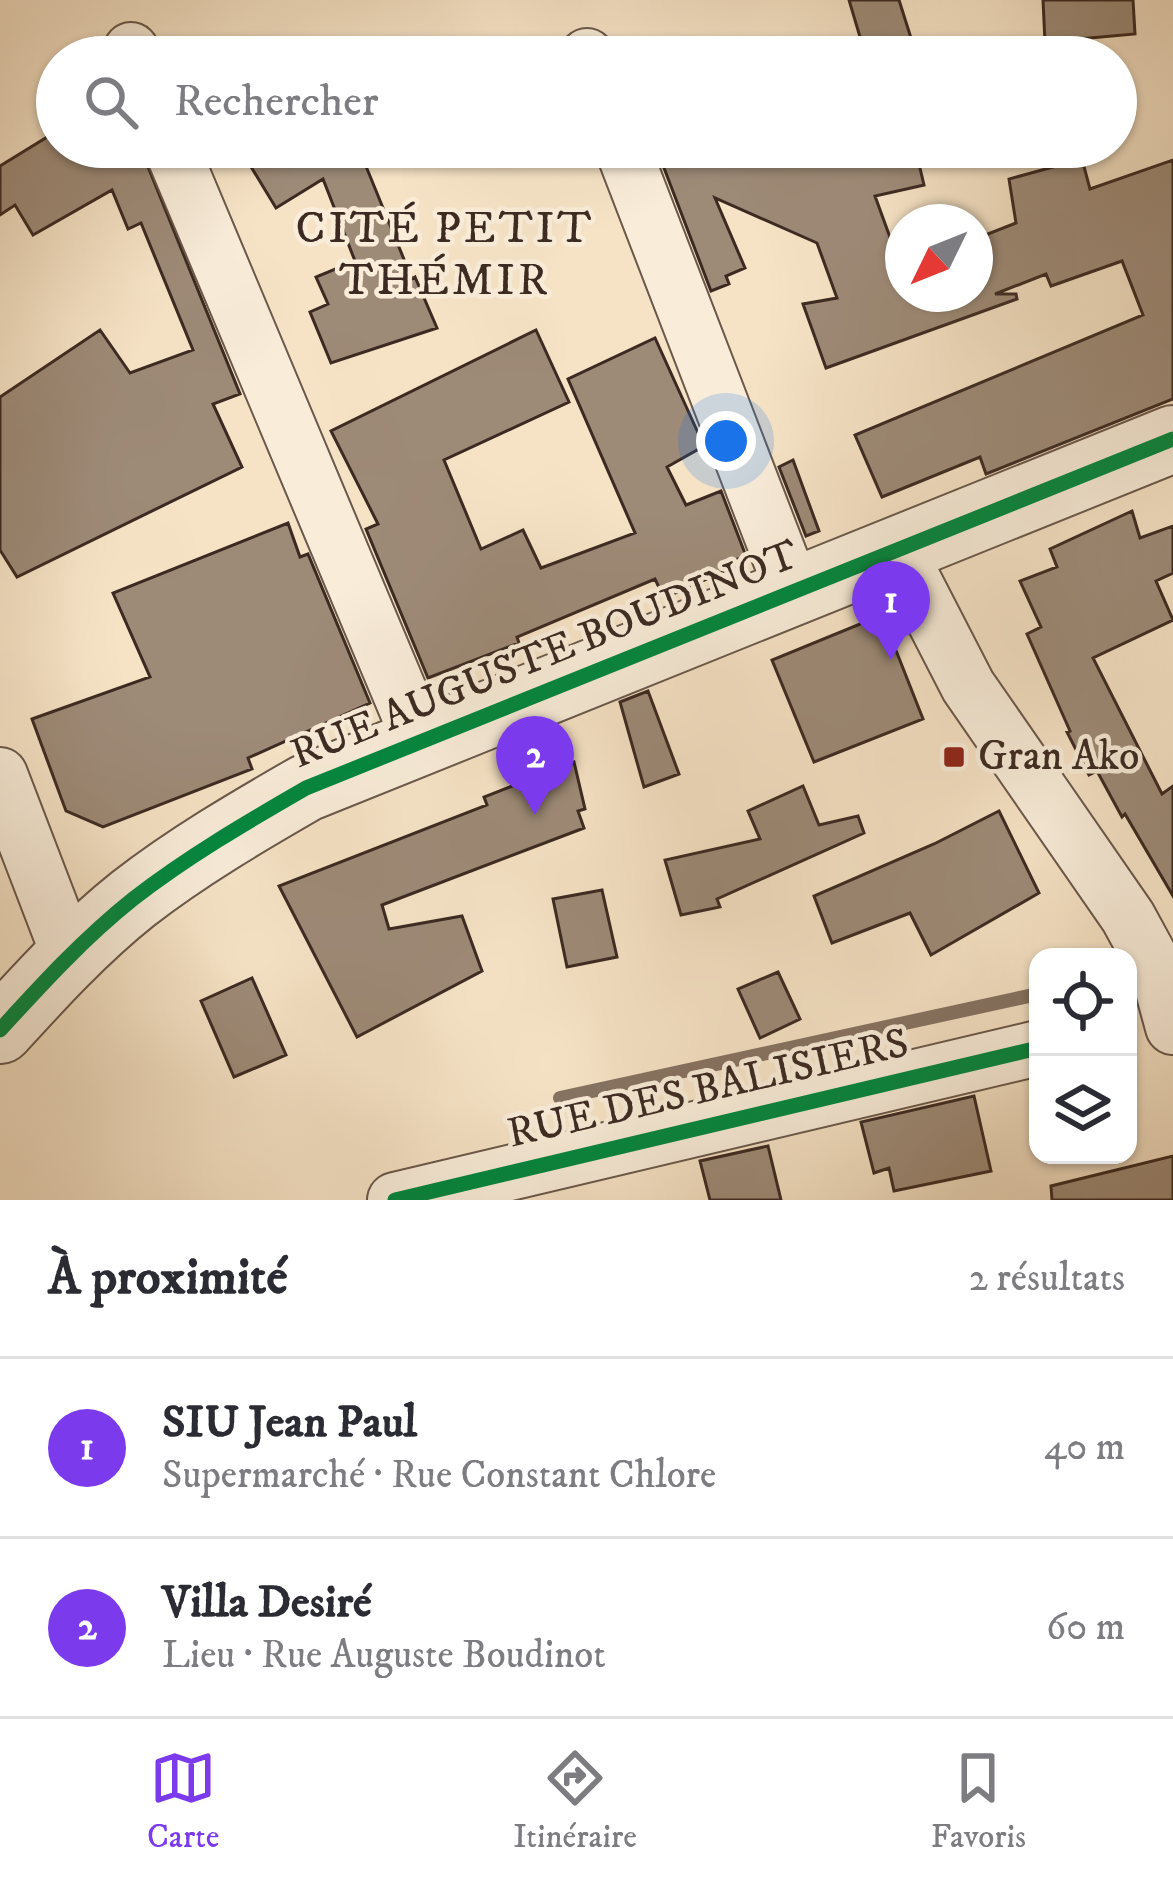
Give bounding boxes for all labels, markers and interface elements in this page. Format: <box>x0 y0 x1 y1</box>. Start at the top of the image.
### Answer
search box <box>36 36 1137 168</box>
icon: search <box>78 69 144 135</box>
text: Rechercher <box>174 74 379 130</box>
district label: CITÉ PETIT THÉMIR <box>296 201 594 309</box>
north arrow <box>885 204 993 312</box>
your location <box>696 411 756 471</box>
street label: RUE AUGUSTE BOUDINOT <box>283 529 807 781</box>
pin: 1 <box>852 561 930 660</box>
pin: 2 <box>496 716 574 815</box>
place label: Gran Ako <box>978 731 1139 783</box>
marker: Gran Ako <box>941 744 967 770</box>
map controls <box>1029 948 1137 1164</box>
button: locate <box>1029 948 1137 1056</box>
street label: RUE DES BALISIERS <box>502 1018 914 1160</box>
button: layers <box>1029 1056 1137 1164</box>
text: À proximité <box>48 1246 288 1310</box>
text: 2 résultats <box>969 1254 1125 1303</box>
text: SIU Jean Paul <box>162 1395 417 1451</box>
text: 1 <box>80 1423 94 1472</box>
text: 40 m <box>1044 1423 1125 1472</box>
text: Supermarché · Rue Constant Chlore <box>162 1451 716 1500</box>
text: Villa Desiré <box>162 1575 372 1631</box>
text: 2 <box>77 1603 97 1652</box>
text: 60 m <box>1046 1603 1125 1652</box>
text: Lieu · Rue Auguste Boudinot <box>162 1631 606 1680</box>
tab: Carte <box>147 1745 219 1858</box>
tab: Itinéraire <box>513 1745 637 1858</box>
tab: Favoris <box>931 1745 1026 1858</box>

